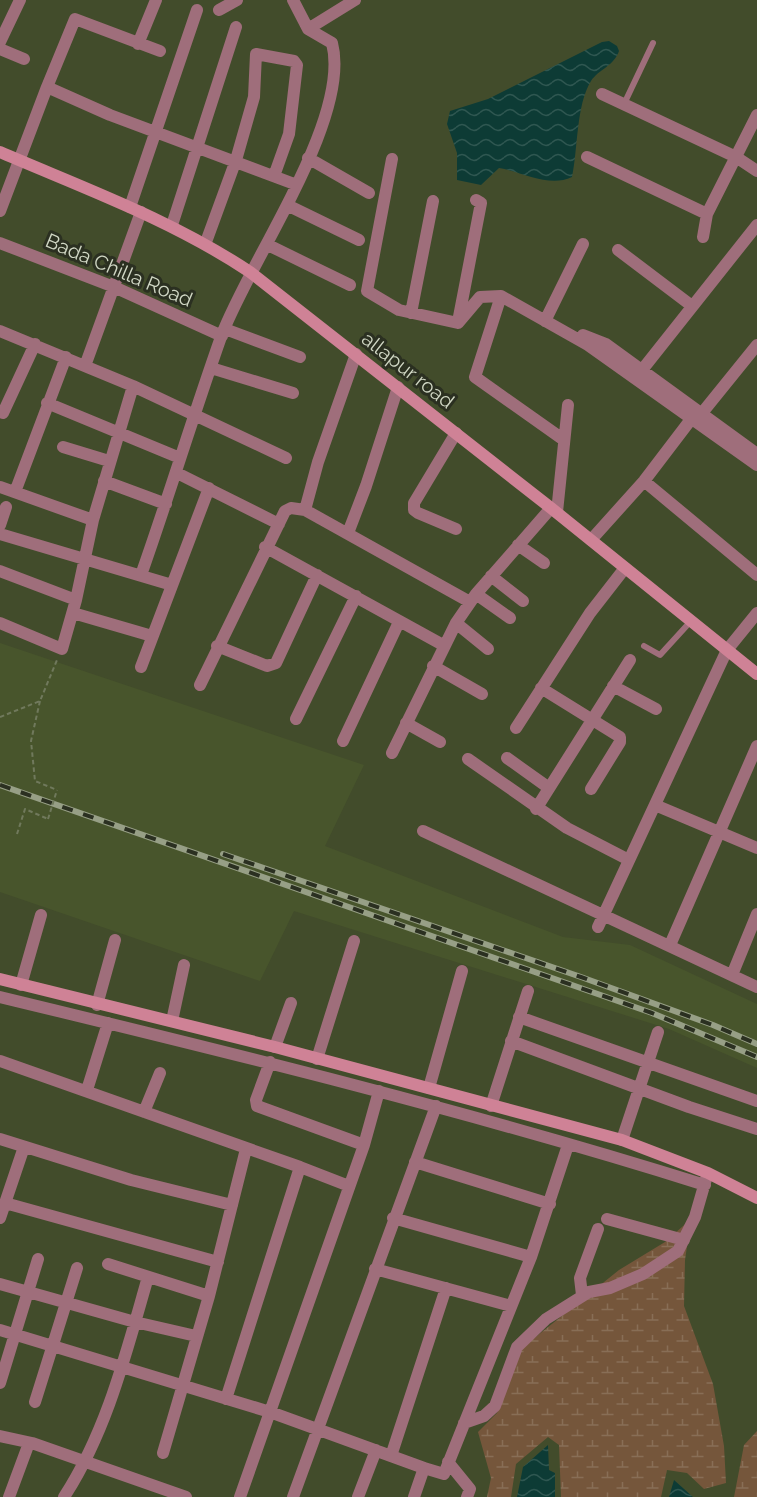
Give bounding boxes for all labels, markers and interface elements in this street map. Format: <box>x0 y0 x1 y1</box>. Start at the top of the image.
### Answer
street label: Bada Chilla Road <box>42 228 196 312</box>
street label: allapur road <box>357 327 459 413</box>

